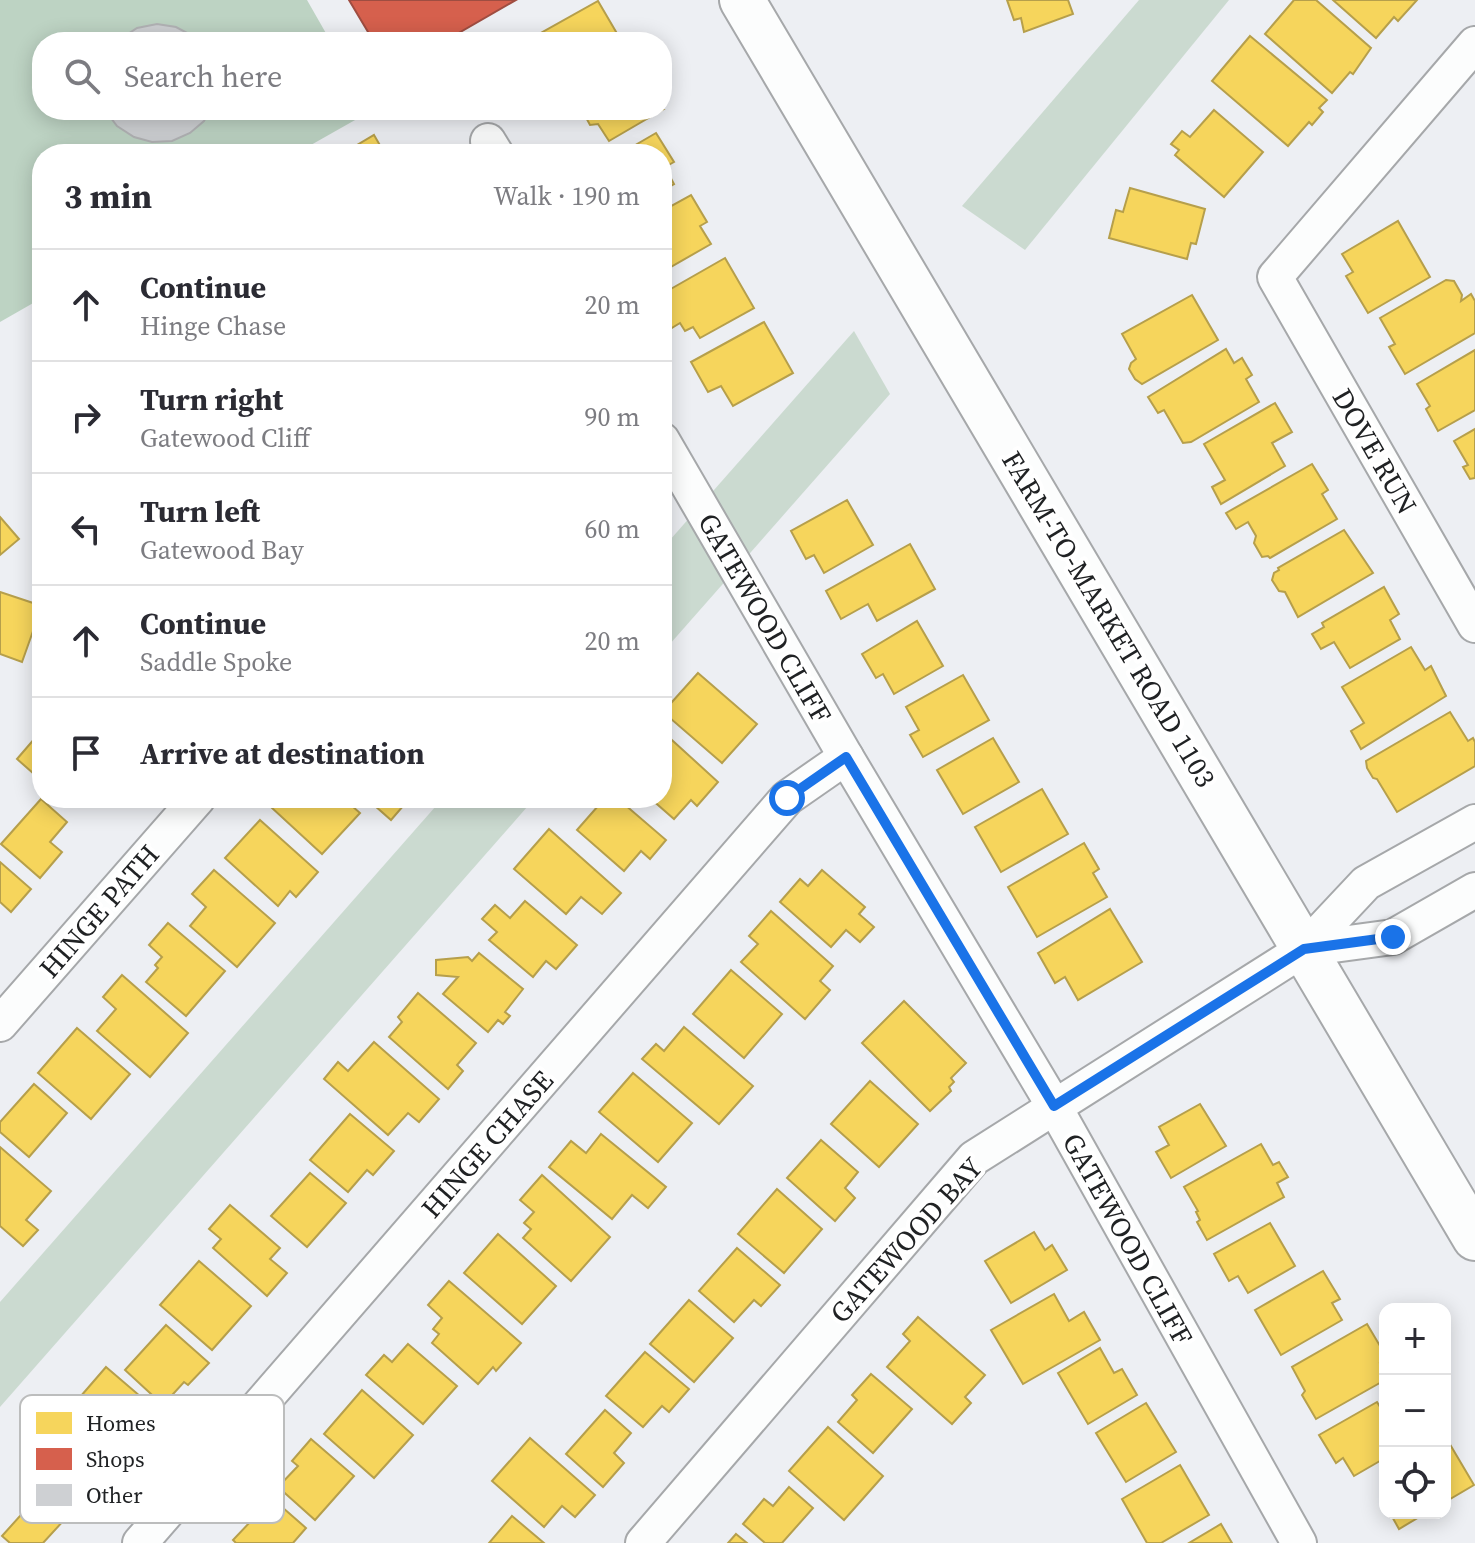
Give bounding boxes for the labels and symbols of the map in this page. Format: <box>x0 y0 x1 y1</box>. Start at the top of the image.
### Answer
street label: DOVE RUN <box>1324 381 1426 521</box>
street label: FARM-TO-MARKET ROAD 1103 <box>993 444 1225 794</box>
street label: GATEWOOD CLIFF <box>689 506 841 730</box>
route start <box>769 780 805 816</box>
street label: HINGE PATH <box>30 836 168 986</box>
route end <box>1375 919 1411 955</box>
street label: HINGE CHASE <box>412 1062 562 1226</box>
street label: GATEWOOD CLIFF <box>1054 1126 1202 1352</box>
street label: GATEWOOD BAY <box>821 1149 991 1331</box>
legend <box>20 1395 284 1523</box>
text: Homes <box>86 1408 156 1438</box>
text: Shops <box>86 1444 145 1474</box>
text: Other <box>86 1480 143 1510</box>

